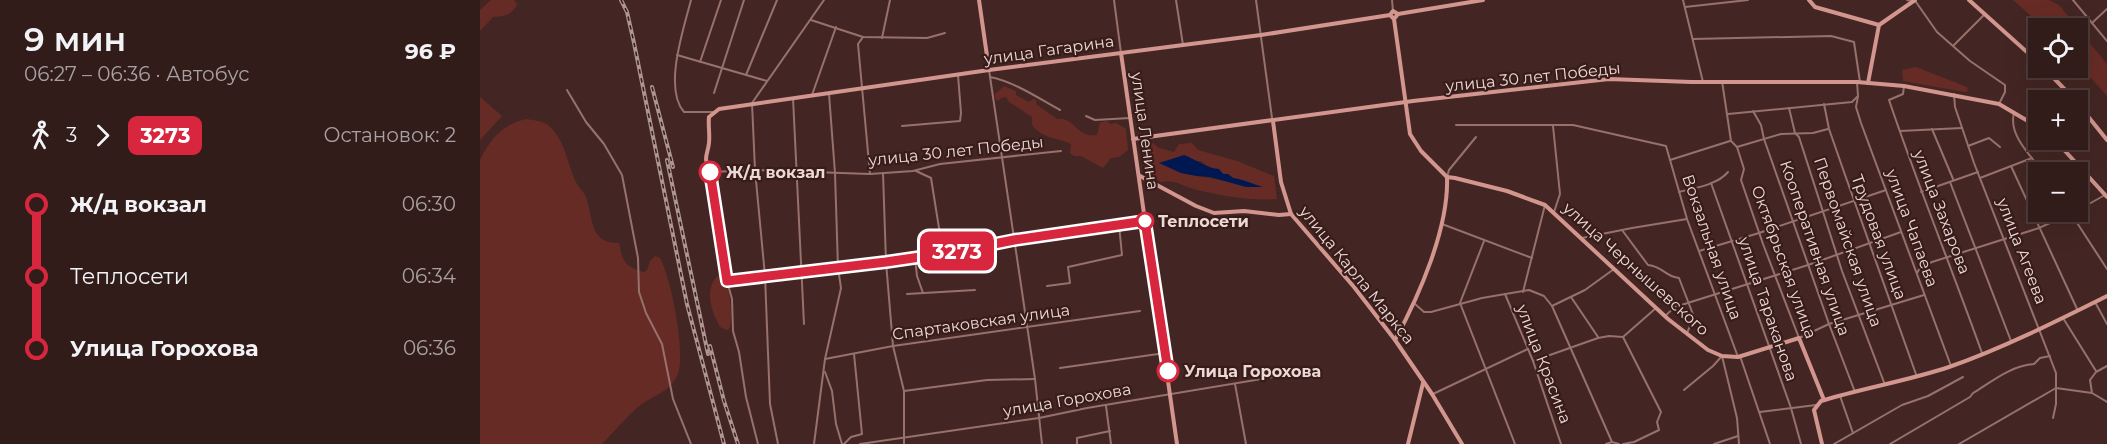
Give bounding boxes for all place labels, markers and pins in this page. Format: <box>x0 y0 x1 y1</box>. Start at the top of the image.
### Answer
marker: Ж/д вокзал <box>699 161 721 183</box>
place label: Ж/д вокзал <box>726 163 826 182</box>
marker: Теплосети <box>1136 212 1154 230</box>
place label: Теплосети <box>1158 212 1249 231</box>
marker: Улица Горохова <box>1157 360 1179 382</box>
place label: Улица Горохова <box>1184 362 1321 381</box>

